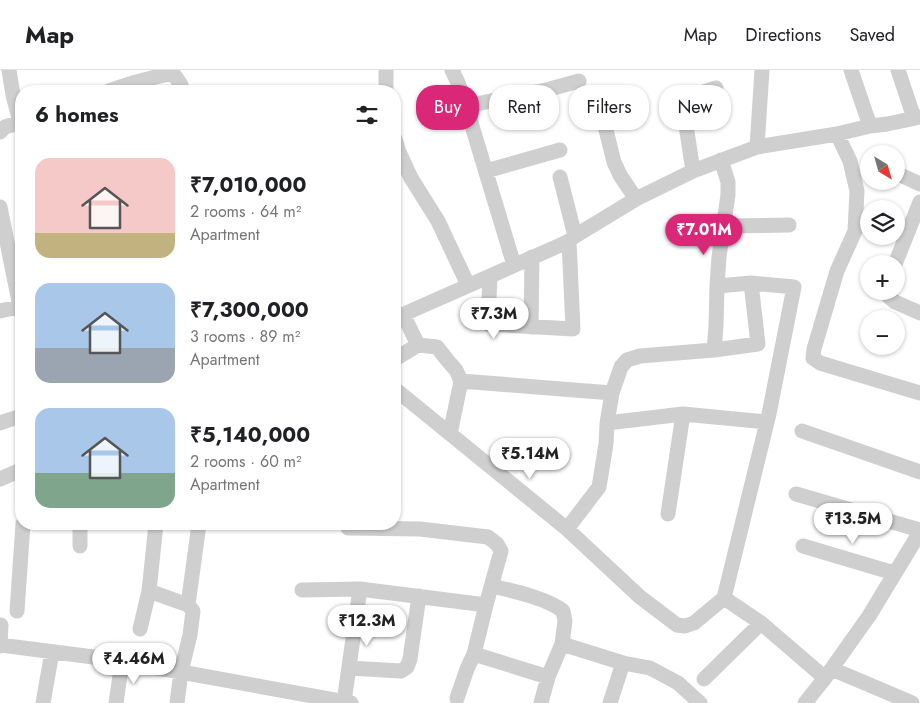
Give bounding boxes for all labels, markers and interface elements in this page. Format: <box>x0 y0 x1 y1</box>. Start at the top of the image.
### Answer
text: Map <box>25 17 74 52</box>
text: Map <box>684 22 717 48</box>
text: Directions <box>745 22 821 48</box>
text: Saved <box>849 22 895 48</box>
chip: Buy <box>416 85 479 130</box>
chip: Rent <box>489 85 559 130</box>
chip: Filters <box>569 85 649 130</box>
chip: New <box>659 85 731 130</box>
text: 6 homes <box>35 100 119 130</box>
icon: filters <box>353 101 381 129</box>
north arrow <box>860 145 905 190</box>
map controls <box>860 145 905 355</box>
text: ₹7,010,000 <box>190 170 306 200</box>
icon: home <box>75 178 135 238</box>
text: 2 rooms · 64 m² <box>190 200 301 223</box>
button: layers <box>860 200 905 245</box>
pin: ₹7.01M <box>663 214 745 256</box>
text: ₹7.01M <box>676 218 732 241</box>
text: Apartment <box>190 223 260 246</box>
button: + <box>860 255 905 300</box>
text: ₹7,300,000 <box>190 295 309 325</box>
pin: ₹7.3M <box>459 298 529 340</box>
text: ₹7.3M <box>471 302 517 325</box>
icon: home <box>75 303 135 363</box>
button: − <box>860 310 905 355</box>
text: 3 rooms · 89 m² <box>190 325 300 348</box>
text: Apartment <box>190 348 260 371</box>
text: ₹5,140,000 <box>190 420 310 450</box>
icon: home <box>75 428 135 488</box>
pin: ₹5.14M <box>489 438 571 480</box>
text: ₹5.14M <box>501 442 559 465</box>
text: 2 rooms · 60 m² <box>190 450 302 473</box>
text: Apartment <box>190 473 260 496</box>
pin: ₹13.5M <box>812 502 894 545</box>
text: ₹13.5M <box>825 507 881 530</box>
pin: ₹12.3M <box>326 604 408 647</box>
text: ₹12.3M <box>338 609 396 632</box>
pin: ₹4.46M <box>93 642 175 685</box>
text: ₹4.46M <box>103 647 165 670</box>

